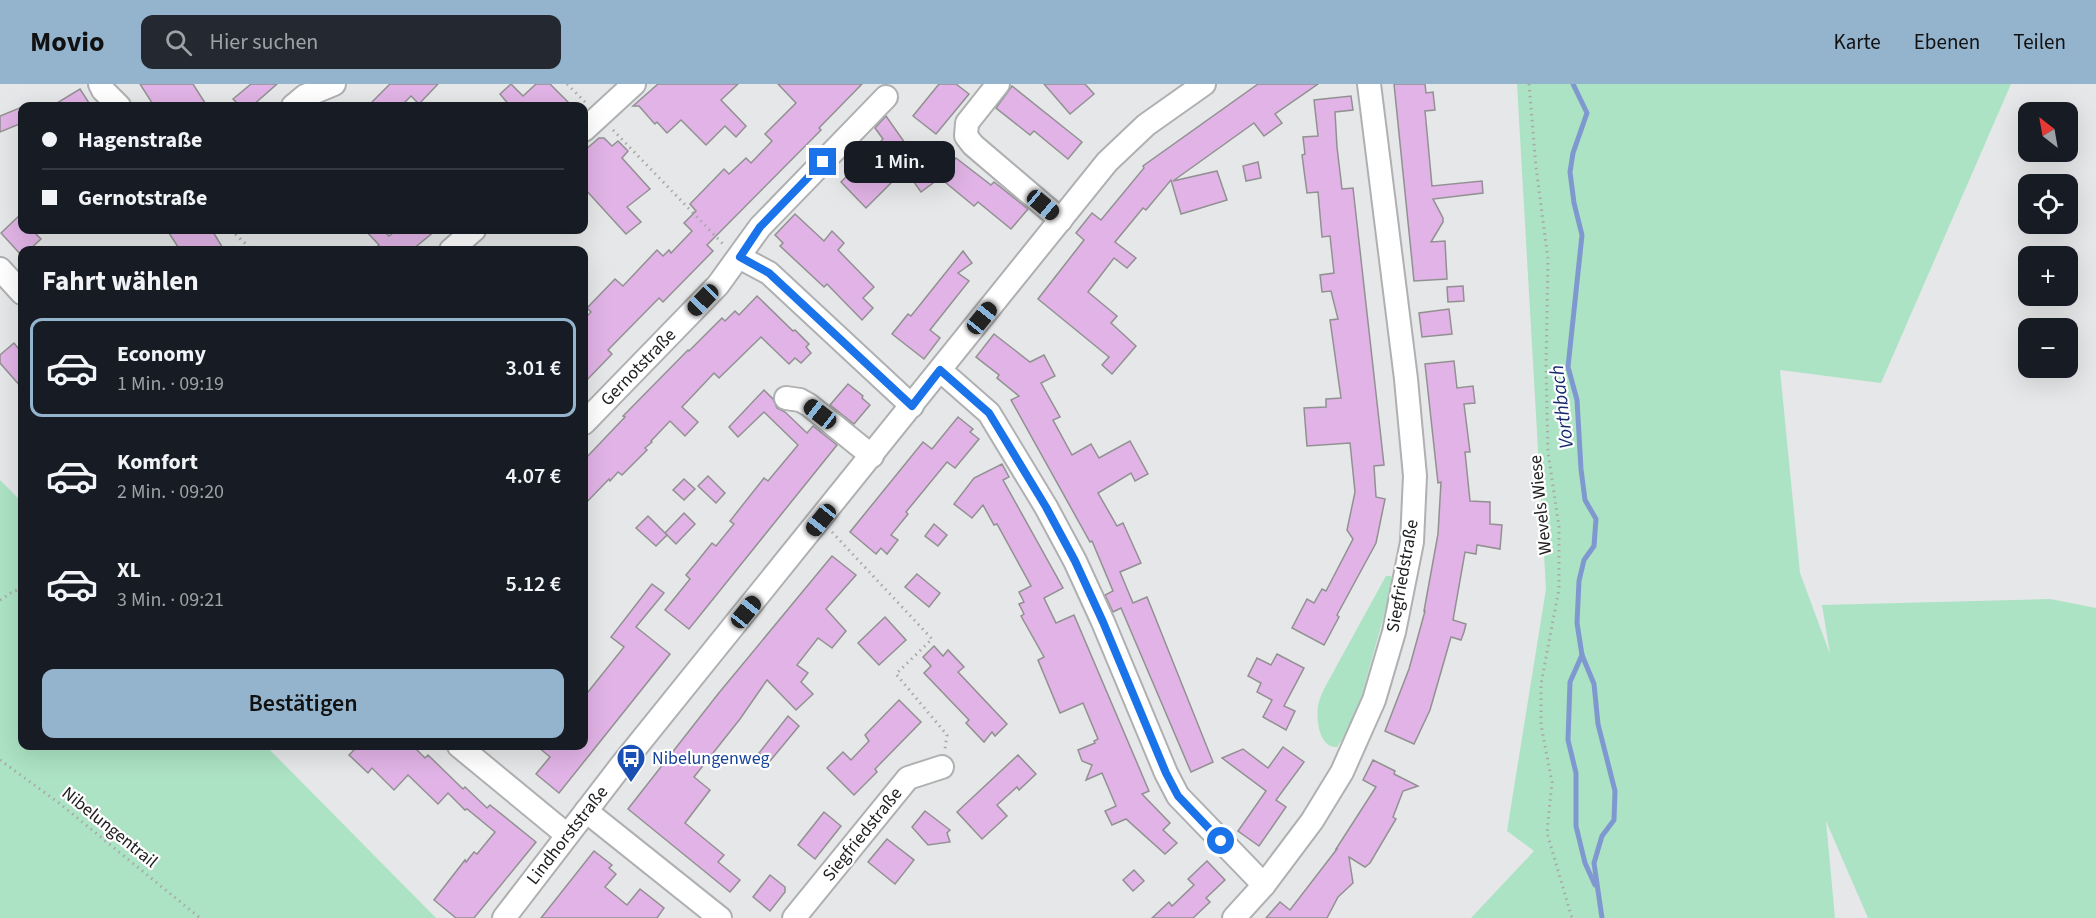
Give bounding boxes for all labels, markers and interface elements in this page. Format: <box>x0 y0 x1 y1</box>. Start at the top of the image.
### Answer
search box <box>141 15 561 69</box>
text: Movio <box>30 22 105 62</box>
icon: search <box>162 26 195 59</box>
text: Hier suchen <box>210 26 318 58</box>
text: Karte <box>1834 27 1881 57</box>
text: Ebenen <box>1914 27 1980 57</box>
text: Teilen <box>2013 27 2066 57</box>
north arrow <box>2018 102 2078 162</box>
map controls <box>2018 102 2078 378</box>
text: Hagenstraße <box>78 124 203 156</box>
callout: 1 Min. <box>844 141 955 183</box>
route end <box>809 148 836 175</box>
text: 1 Min. <box>874 148 925 176</box>
button: locate <box>2018 174 2078 234</box>
text: Gernotstraße <box>78 182 207 214</box>
car <box>1023 187 1063 223</box>
button: + <box>2018 246 2078 306</box>
text: Fahrt wählen <box>42 262 199 301</box>
car <box>684 281 722 319</box>
car <box>964 298 1000 338</box>
button: − <box>2018 318 2078 378</box>
street label: Gernotstraße <box>595 323 682 412</box>
text: Economy <box>117 338 206 370</box>
icon: car <box>45 341 99 395</box>
text: 3.01 € <box>505 352 561 384</box>
water label: Vorthbach <box>1543 363 1581 450</box>
text: 1 Min. · 09:19 <box>117 370 224 398</box>
car <box>800 396 840 432</box>
text: Komfort <box>117 446 198 478</box>
icon: car <box>45 449 99 503</box>
street label: Wevels Wiese <box>1523 454 1558 556</box>
text: 4.07 € <box>505 460 561 492</box>
text: 2 Min. · 09:20 <box>117 478 224 506</box>
car <box>803 500 839 540</box>
street label: Siegfriedstraße <box>1380 518 1425 634</box>
text: XL <box>117 554 141 586</box>
icon: car <box>45 557 99 611</box>
text: 5.12 € <box>505 568 561 600</box>
text: 3 Min. · 09:21 <box>117 586 224 614</box>
car <box>728 592 764 632</box>
button: Bestätigen <box>42 669 564 738</box>
bus stop icon: Nibelungenweg <box>615 742 647 784</box>
place label: Nibelungenweg <box>652 746 769 771</box>
street label: Nibelungentrail <box>56 781 163 874</box>
street label: Lindhorststraße <box>521 781 614 890</box>
street label: Siegfriedstraße <box>817 782 908 887</box>
route start <box>1207 827 1234 854</box>

